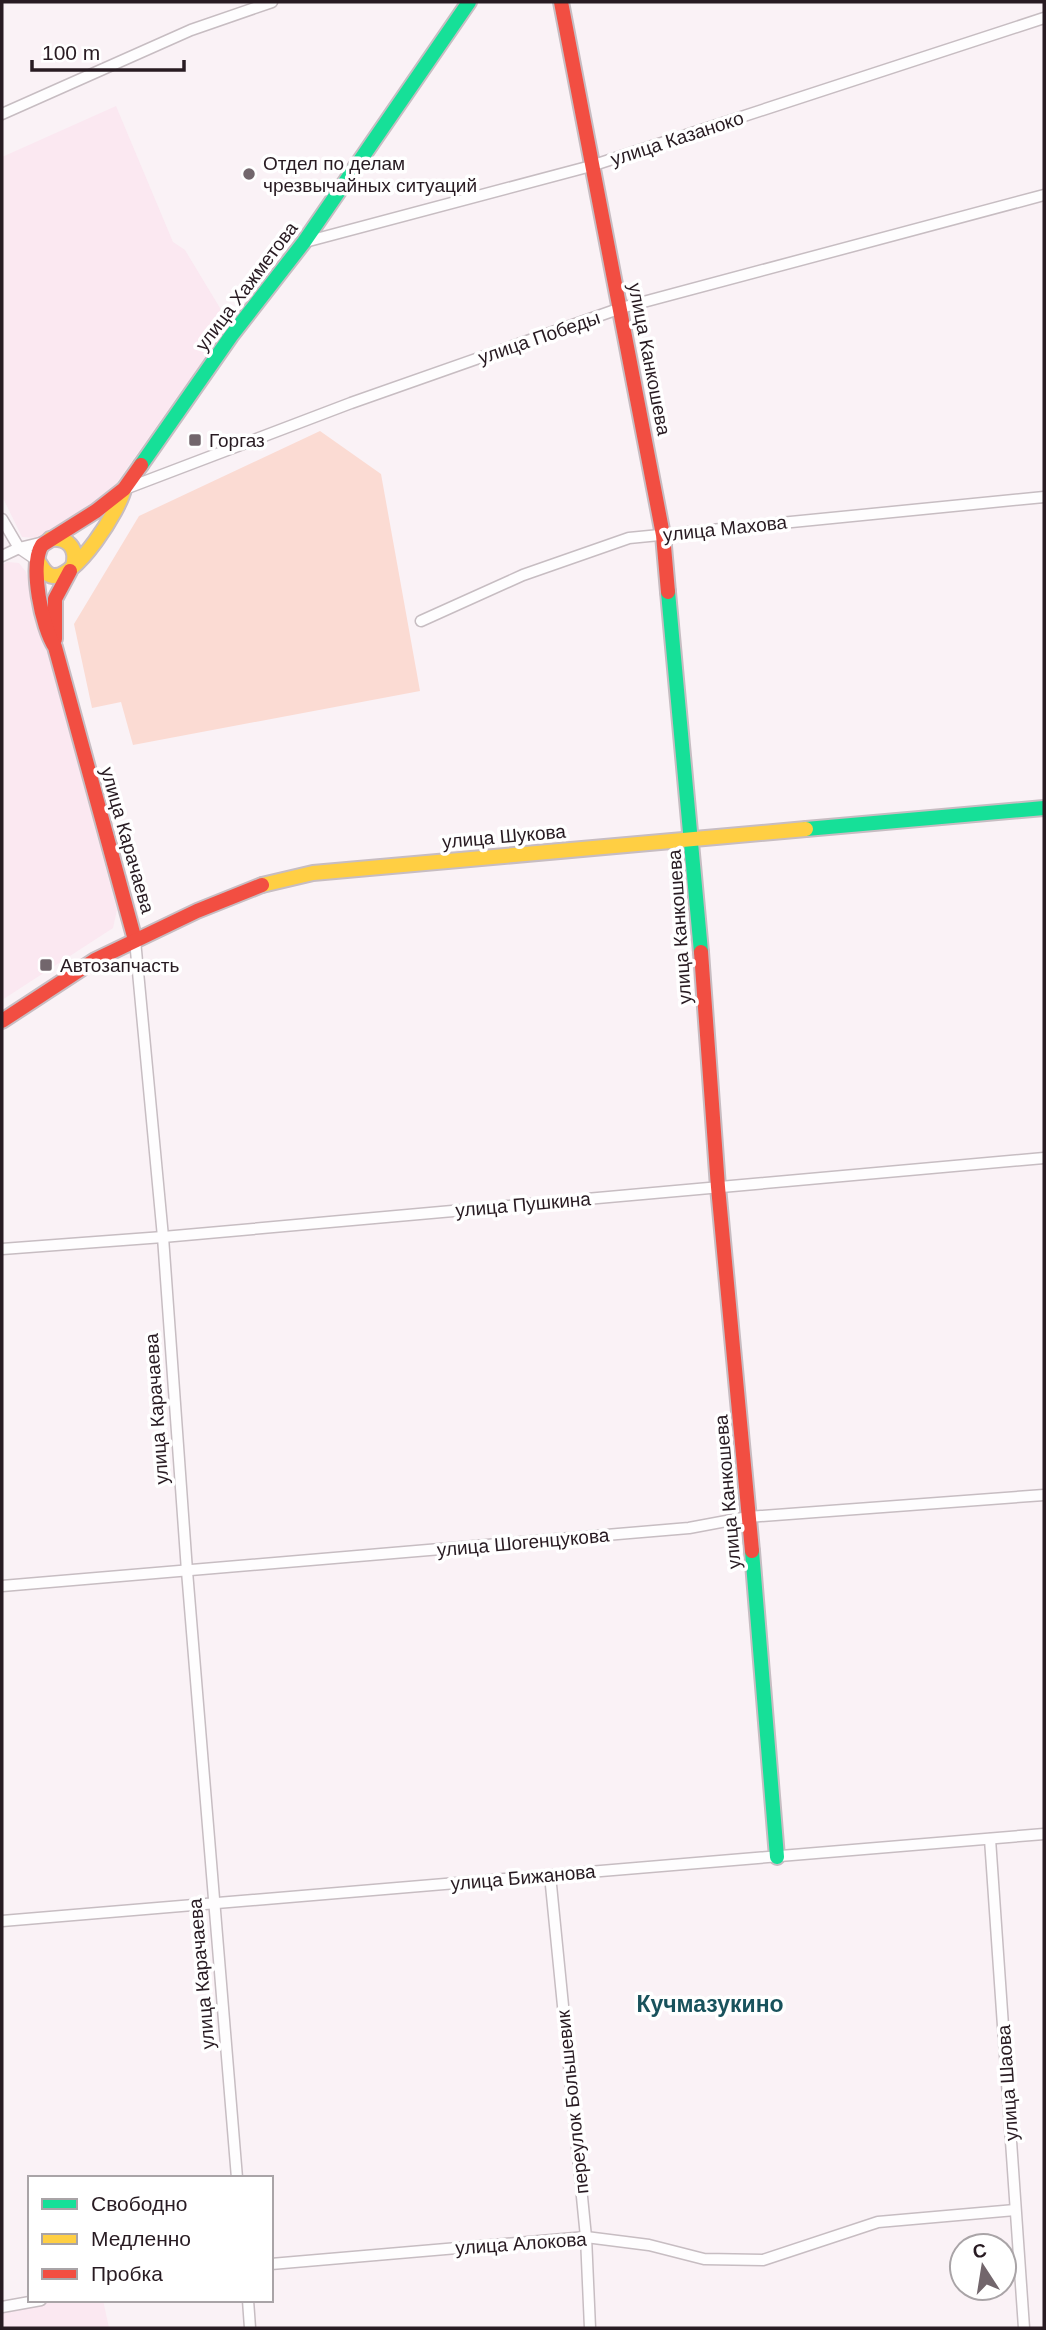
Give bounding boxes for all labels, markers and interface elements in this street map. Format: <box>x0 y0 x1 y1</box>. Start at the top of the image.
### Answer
scale bar <box>32 28 184 72</box>
text: 100 m <box>42 41 100 64</box>
street label: улица Казаноко <box>608 107 746 170</box>
place label: Отдел по делам чрезвычайных ситуаций <box>263 153 477 196</box>
marker: Отдел по делам чрезвычайных ситуаций <box>241 166 257 182</box>
street label: улица Хажметова <box>191 217 302 355</box>
street label: улица Канкошева <box>624 281 675 438</box>
street label: улица Победы <box>476 307 603 368</box>
place label: Горгаз <box>209 430 265 451</box>
marker: Горгаз <box>187 432 203 448</box>
street label: улица Махова <box>662 512 788 545</box>
street label: улица Карачаева <box>97 765 159 916</box>
street label: улица Шукова <box>441 821 567 852</box>
street label: улица Канкошева <box>664 849 695 1005</box>
place label: Автозапчасть <box>60 955 179 976</box>
marker: Автозапчасть <box>38 957 54 973</box>
street label: улица Пушкина <box>454 1188 592 1221</box>
street label: улица Карачаева <box>141 1332 172 1485</box>
street label: улица Канкошева <box>710 1413 745 1570</box>
street label: улица Шогенцукова <box>436 1524 611 1560</box>
street label: улица Бижанова <box>450 1861 597 1894</box>
street label: улица Карачаева <box>184 1897 219 2050</box>
district label: Кучмазукино <box>636 1991 784 2017</box>
street label: переулок Большевик <box>552 2008 593 2195</box>
street label: улица Шаова <box>993 2024 1022 2142</box>
legend <box>28 2176 273 2302</box>
text: Свободно <box>91 2192 188 2215</box>
text: Медленно <box>91 2227 191 2250</box>
street label: улица Алокова <box>455 2228 588 2259</box>
north arrow <box>948 2232 1018 2302</box>
text: С <box>971 2239 989 2263</box>
text: Пробка <box>91 2262 163 2285</box>

